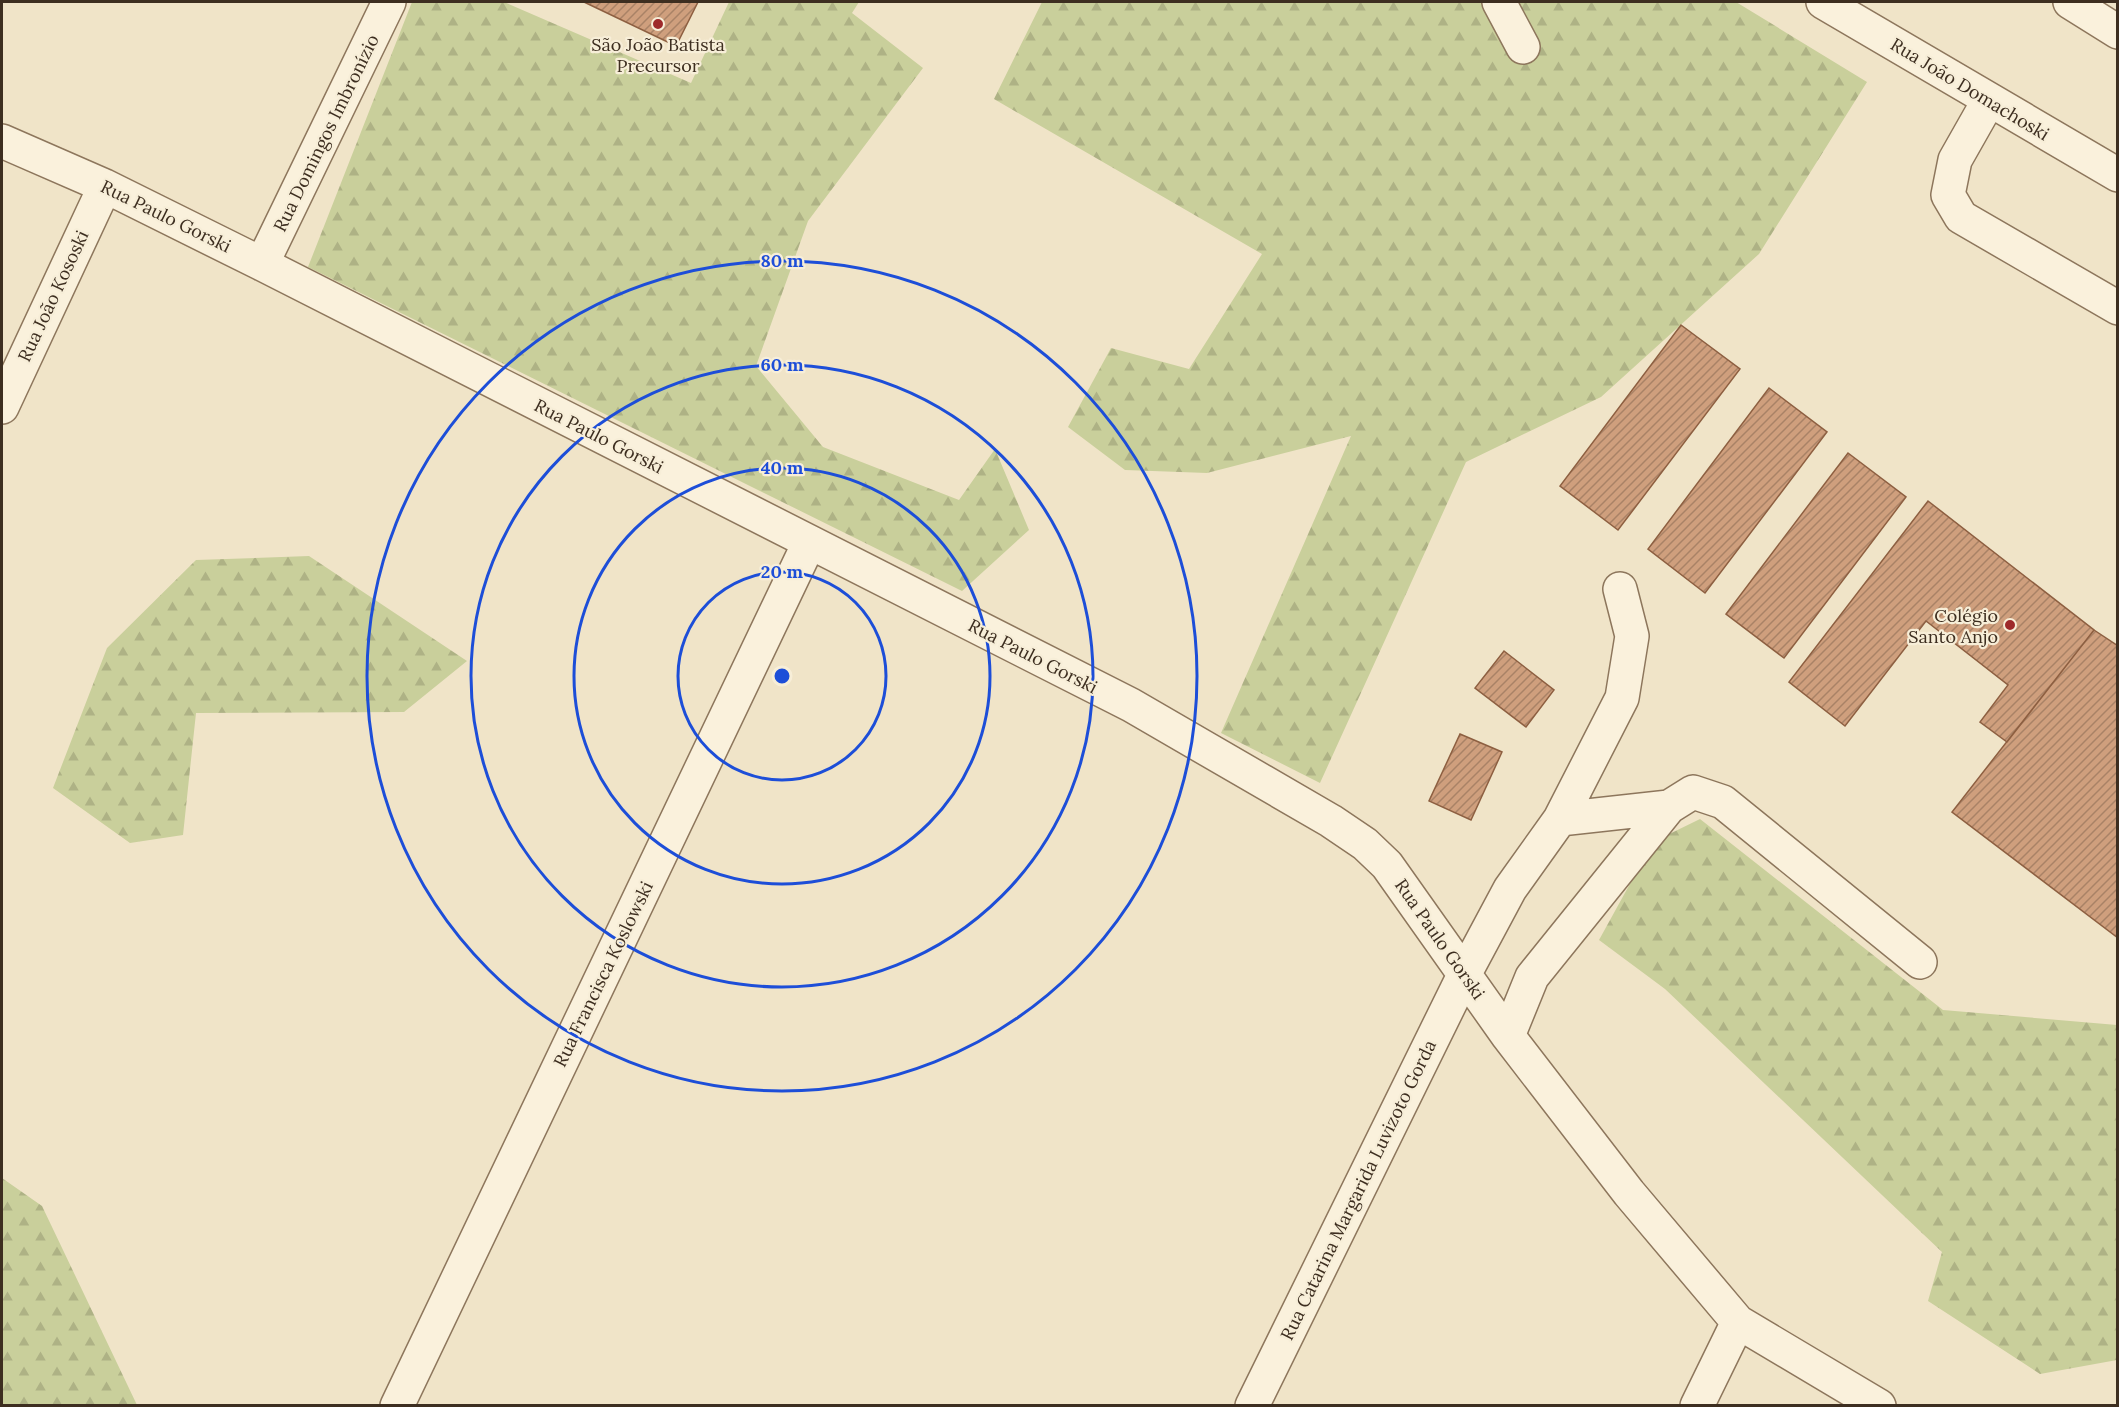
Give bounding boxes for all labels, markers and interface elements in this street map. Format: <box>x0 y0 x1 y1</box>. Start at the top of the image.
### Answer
marker: São João Batista Precursor <box>651 17 665 31</box>
street label: Rua Domingos Imbronízio <box>268 30 384 236</box>
place label: São João Batista Precursor <box>591 33 725 77</box>
street label: Rua João Domachoski <box>1886 33 2054 145</box>
street label: Rua Paulo Gorski <box>97 175 235 257</box>
street label: Rua João Kososki <box>13 227 93 365</box>
text: 80 m <box>760 249 804 272</box>
text: 60 m <box>760 353 804 376</box>
street label: Rua Paulo Gorski <box>531 394 667 478</box>
text: 40 m <box>761 456 804 479</box>
text: 20 m <box>761 560 804 583</box>
place label: Colégio Santo Anjo <box>1908 604 1998 648</box>
street label: Rua Paulo Gorski <box>965 614 1101 698</box>
marker: Colégio Santo Anjo <box>2003 618 2017 632</box>
centre of rings <box>772 666 792 686</box>
street label: Rua Paulo Gorski <box>1390 874 1490 1004</box>
street label: Rua Francisca Koslowski <box>548 877 658 1071</box>
street label: Rua Catarina Margarida Luvizoto Gorda <box>1275 1036 1441 1344</box>

